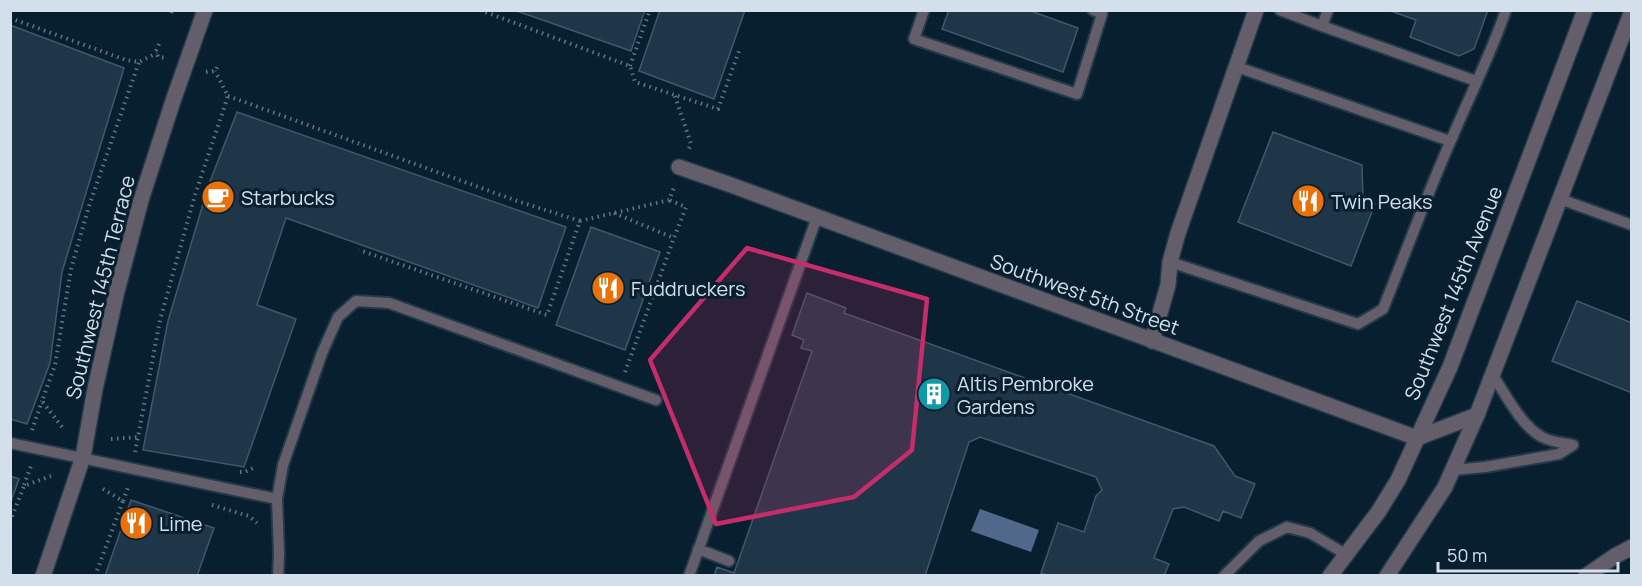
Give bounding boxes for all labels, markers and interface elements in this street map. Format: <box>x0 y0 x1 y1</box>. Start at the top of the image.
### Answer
street label: Southwest 145th Terrace <box>59 172 141 402</box>
cafe icon: Starbucks <box>200 179 236 215</box>
street label: Southwest 145th Avenue <box>1398 182 1508 404</box>
restaurant icon: Twin Peaks <box>1290 183 1326 219</box>
place label: Starbucks <box>241 184 335 211</box>
place label: Twin Peaks <box>1331 188 1432 215</box>
street label: Southwest 5th Street <box>987 247 1183 341</box>
restaurant icon: Fuddruckers <box>590 270 626 306</box>
place label: Fuddruckers <box>631 275 746 302</box>
place label: Altis Pembroke Gardens <box>957 370 1094 420</box>
building icon: Altis Pembroke Gardens <box>916 376 952 412</box>
restaurant icon: Lime <box>118 505 154 541</box>
place label: Lime <box>159 510 202 537</box>
scale bar <box>1438 535 1618 573</box>
text: 50 m <box>1447 543 1487 567</box>

